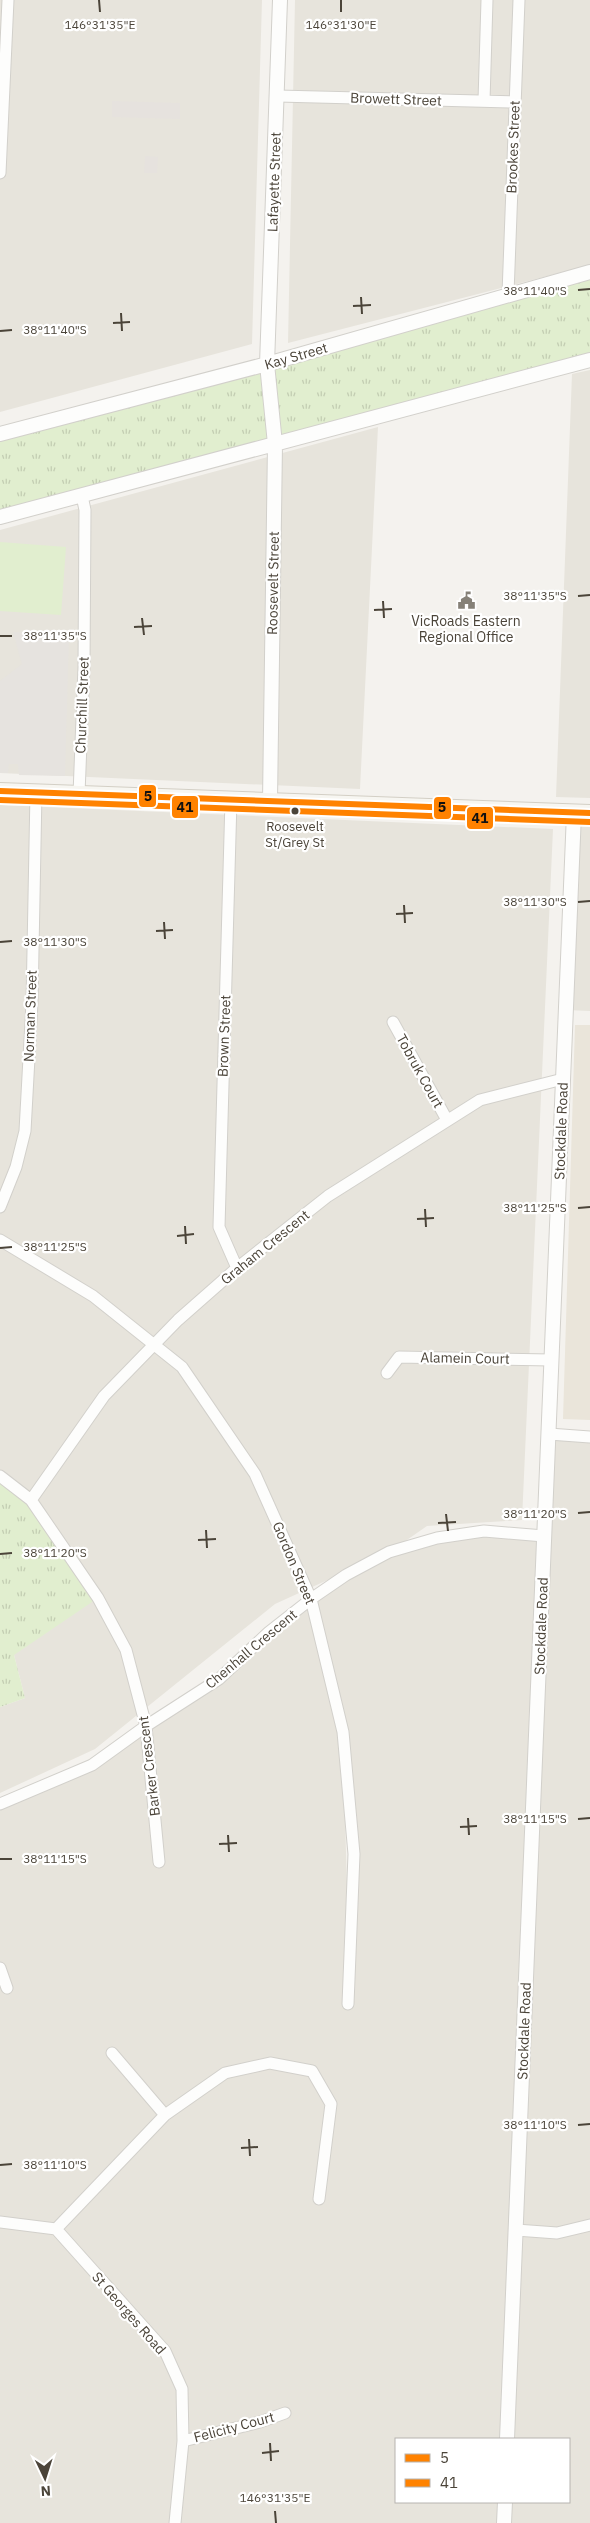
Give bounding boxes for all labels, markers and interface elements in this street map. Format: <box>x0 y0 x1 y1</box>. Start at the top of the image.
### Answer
text: 146°31'35"E <box>65 17 135 32</box>
text: 146°31'30"E <box>306 17 376 32</box>
street label: Browett Street <box>350 88 442 110</box>
street label: Brookes Street <box>502 100 524 194</box>
street label: Lafayette Street <box>263 132 285 232</box>
text: 38°11'40"S <box>503 283 567 298</box>
text: 38°11'40"S <box>23 322 87 337</box>
street label: Kay Street <box>262 338 330 374</box>
street label: Roosevelt Street <box>263 531 283 635</box>
text: 38°11'35"S <box>503 588 567 603</box>
public building icon: VicRoads Eastern Regional Office <box>456 591 476 611</box>
place label: VicRoads Eastern Regional Office <box>411 612 521 646</box>
text: 38°11'35"S <box>23 628 87 643</box>
street label: Churchill Street <box>71 656 93 754</box>
line badge: 5 <box>138 784 157 808</box>
text: 5 <box>144 787 152 805</box>
line badge: 41 <box>171 795 199 819</box>
line badge: 5 <box>433 796 452 820</box>
text: 41 <box>177 798 194 816</box>
text: 5 <box>438 798 446 816</box>
marker: Roosevelt St/Grey St <box>290 806 300 816</box>
line badge: 41 <box>466 806 494 830</box>
text: 41 <box>472 809 489 827</box>
place label: Roosevelt St/Grey St <box>265 818 325 851</box>
text: 38°11'30"S <box>503 894 567 909</box>
text: 38°11'30"S <box>23 934 87 949</box>
street label: Norman Street <box>19 970 41 1062</box>
street label: Brown Street <box>214 994 234 1077</box>
street label: Tobruk Court <box>392 1031 448 1111</box>
street label: Stockdale Road <box>550 1082 572 1180</box>
text: 38°11'25"S <box>503 1200 567 1215</box>
street label: Graham Crescent <box>217 1206 313 1288</box>
text: 38°11'25"S <box>23 1239 87 1254</box>
street label: Alamein Court <box>420 1348 510 1368</box>
text: 38°11'20"S <box>503 1506 567 1521</box>
street label: Gordon Street <box>268 1519 320 1607</box>
text: 38°11'20"S <box>23 1545 87 1560</box>
street label: Stockdale Road <box>530 1577 552 1675</box>
street label: Chenhall Crescent <box>201 1605 301 1693</box>
street label: Barker Crescent <box>134 1715 164 1817</box>
text: 38°11'15"S <box>503 1811 567 1826</box>
text: 38°11'15"S <box>23 1851 87 1866</box>
street label: Stockdale Road <box>513 1982 535 2080</box>
text: 38°11'10"S <box>503 2117 567 2132</box>
text: 38°11'10"S <box>23 2157 87 2172</box>
street label: St Georges Road <box>88 2268 170 2358</box>
street label: Felicity Court <box>192 2408 276 2446</box>
legend <box>395 2438 570 2503</box>
text: 5 <box>440 2448 449 2467</box>
north arrow <box>20 2453 70 2503</box>
text: 41 <box>440 2473 458 2492</box>
text: N <box>40 2482 52 2500</box>
text: 146°31'35"E <box>240 2490 310 2505</box>

